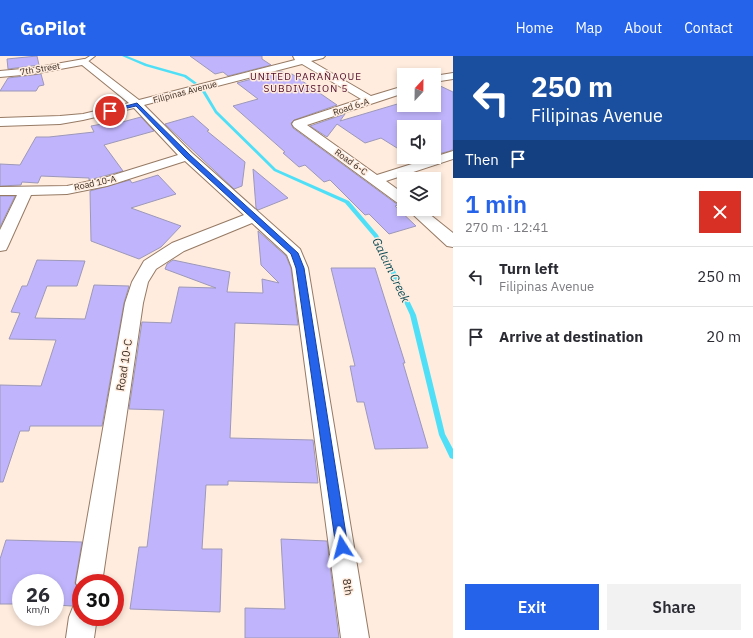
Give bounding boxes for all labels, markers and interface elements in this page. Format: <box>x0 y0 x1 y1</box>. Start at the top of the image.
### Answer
text: GoPilot <box>20 16 86 40</box>
text: Home <box>516 19 553 37</box>
text: Map <box>575 19 602 37</box>
text: About <box>624 19 662 37</box>
text: Contact <box>684 19 733 37</box>
street label: 7th Street <box>19 60 61 77</box>
north arrow <box>397 68 441 112</box>
map controls <box>397 68 441 216</box>
text: 250 m <box>531 68 613 105</box>
district label: UNITED PARAÑAQUE SUBDIVISION 5 <box>250 70 362 95</box>
icon: left <box>465 72 517 124</box>
street label: Filipinas Avenue <box>152 78 218 105</box>
pin <box>93 94 127 128</box>
street label: Road 6-A <box>331 95 371 118</box>
icon: arrive <box>99 100 121 122</box>
text: Filipinas Avenue <box>531 104 663 127</box>
button: sound <box>397 120 441 164</box>
street label: Road 6-C <box>333 146 370 177</box>
icon: arrive <box>507 148 529 170</box>
text: Then <box>465 150 499 169</box>
button: layers <box>397 172 441 216</box>
street label: Road 10-A <box>73 173 117 192</box>
text: 1 min <box>465 188 527 220</box>
button: close <box>699 191 741 233</box>
text: 270 m · 12:41 <box>465 219 548 236</box>
water label: Galcim Creek <box>369 235 414 305</box>
text: Turn left <box>499 259 559 278</box>
icon: left <box>465 266 487 288</box>
text: 250 m <box>697 267 741 286</box>
text: Filipinas Avenue <box>499 278 594 295</box>
icon: arrive <box>465 326 487 348</box>
text: Arrive at destination <box>499 327 643 346</box>
text: 20 m <box>706 327 741 346</box>
street label: Road 10-C <box>113 338 135 392</box>
position arrow <box>321 526 363 568</box>
speed limit sign: 30 <box>72 574 124 626</box>
street label: 8th <box>340 578 356 596</box>
text: 26 <box>26 581 50 608</box>
button: Exit <box>465 584 599 630</box>
button: Share <box>607 584 741 630</box>
text: km/h <box>26 603 50 616</box>

